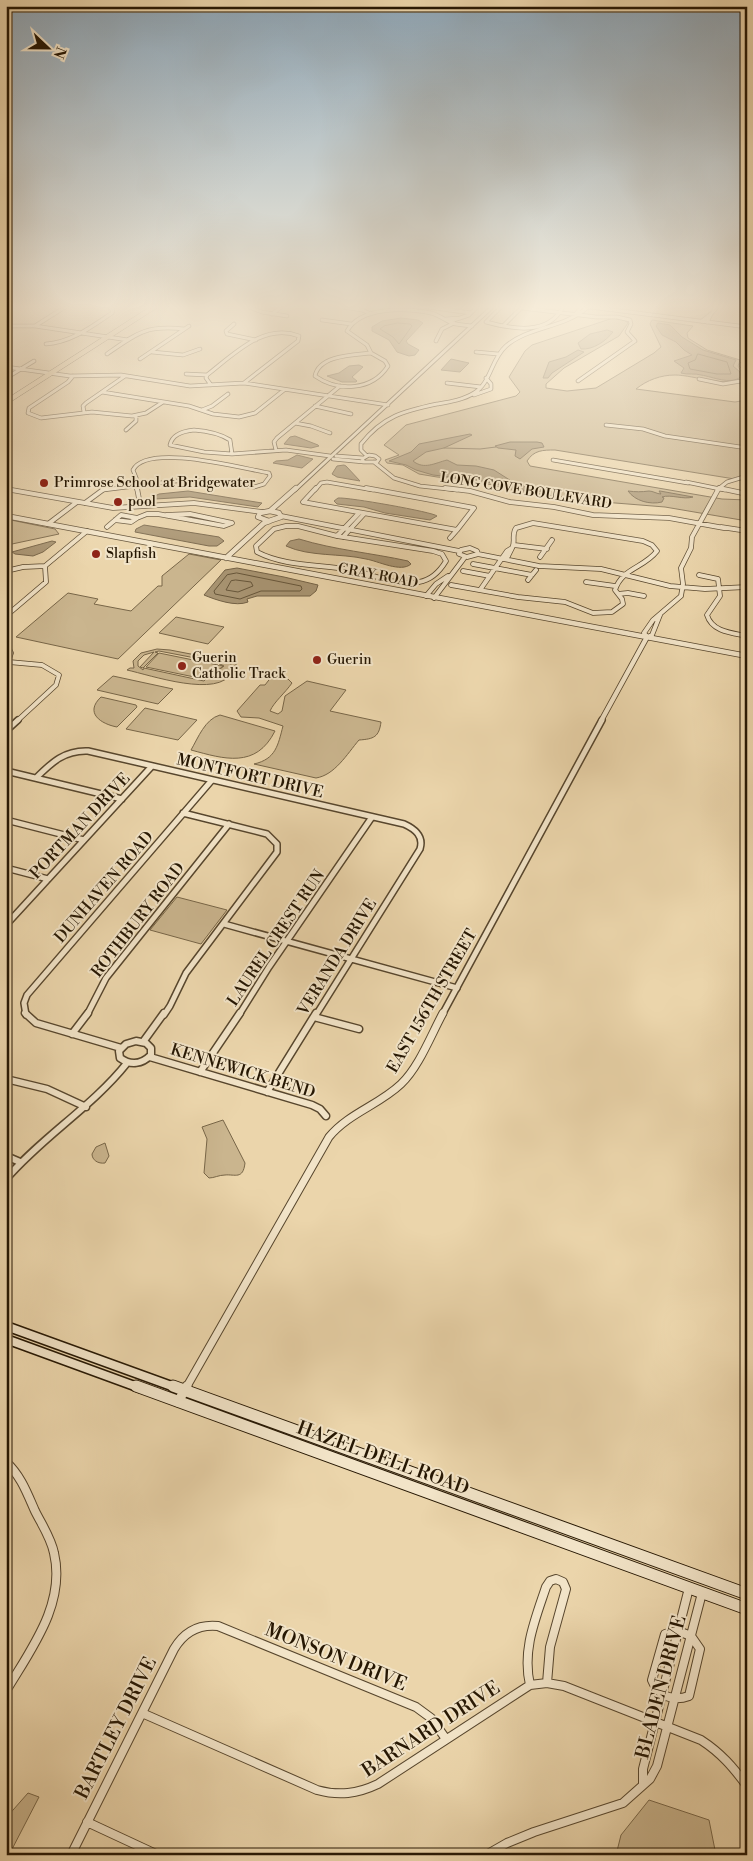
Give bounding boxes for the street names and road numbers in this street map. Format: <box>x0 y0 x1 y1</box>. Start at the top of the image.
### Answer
street label: LONG COVE BOULEVARD <box>439 469 613 513</box>
street label: GRAY ROAD <box>336 559 420 593</box>
street label: MONTFORT DRIVE <box>175 749 325 803</box>
street label: PORTMAN DRIVE <box>26 769 134 883</box>
street label: DUNHAVEN ROAD <box>50 827 158 947</box>
street label: ROTHBURY ROAD <box>87 858 189 982</box>
street label: LAUREL CREST RUN <box>223 866 329 1010</box>
street label: VERANDA DRIVE <box>292 895 381 1020</box>
street label: EAST 156TH STREET <box>383 925 481 1077</box>
street label: KENNEWICK BEND <box>168 1039 318 1103</box>
street label: HAZEL DELL ROAD <box>293 1416 473 1500</box>
street label: BLADEN DRIVE <box>630 1613 692 1762</box>
street label: MONSON DRIVE <box>262 1618 410 1696</box>
street label: BARTLEY DRIVE <box>69 1653 162 1804</box>
street label: BARNARD DRIVE <box>357 1675 504 1783</box>

